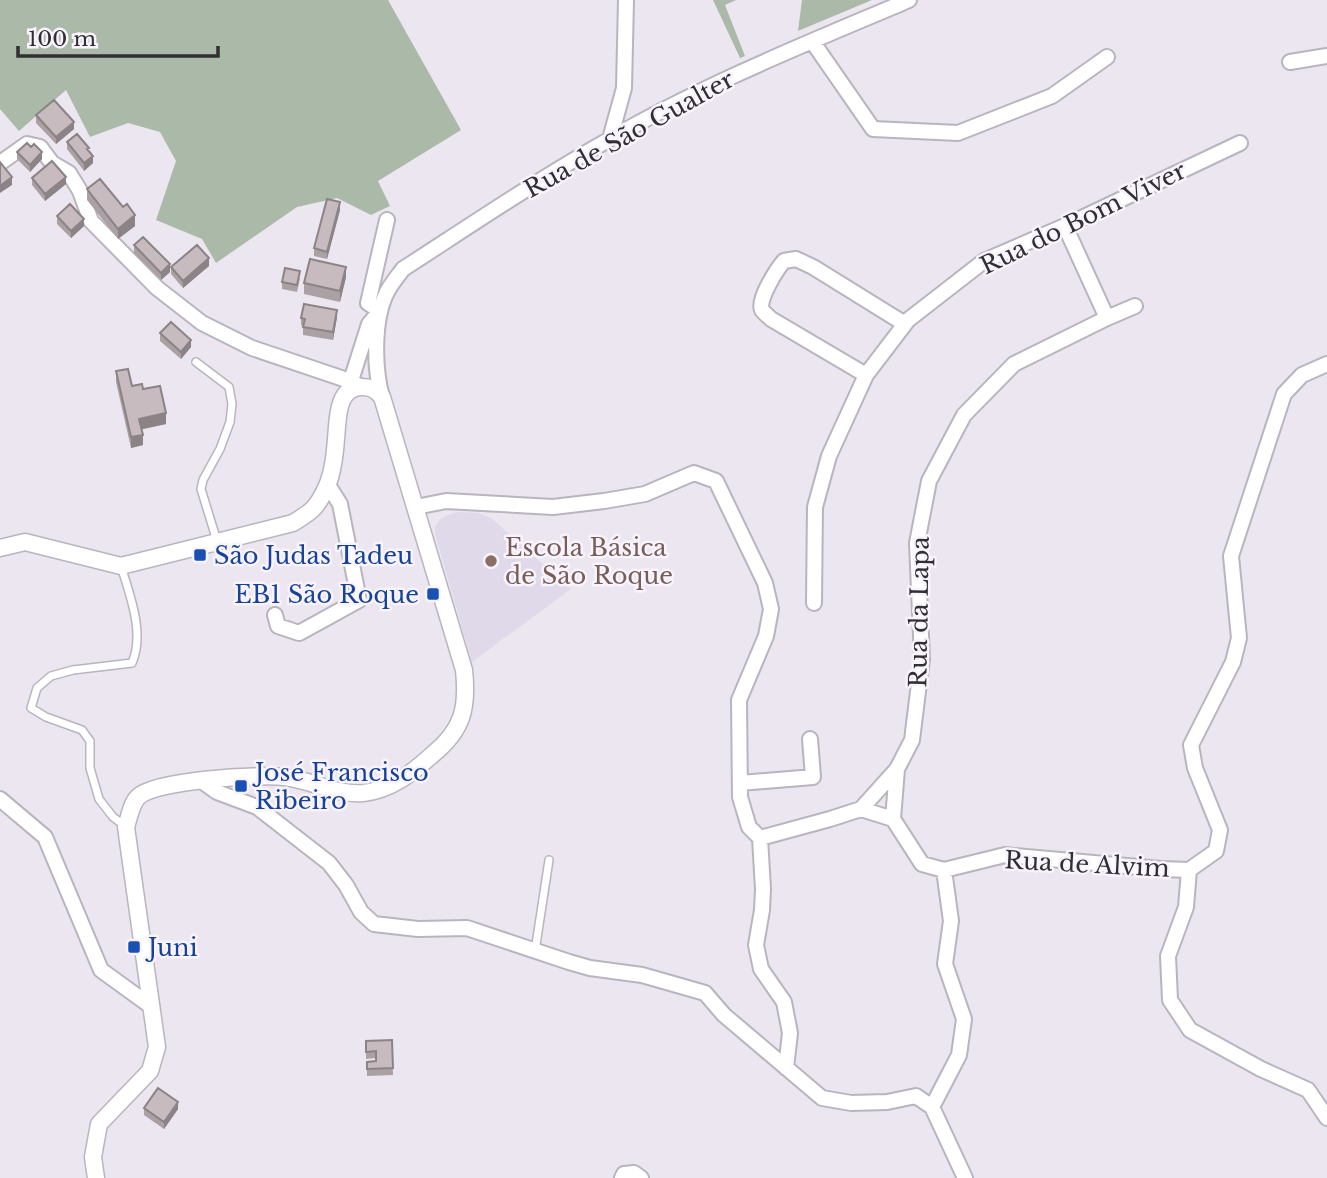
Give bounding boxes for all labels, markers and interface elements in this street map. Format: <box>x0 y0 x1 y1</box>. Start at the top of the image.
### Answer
scale bar <box>18 14 217 58</box>
text: 100 m <box>28 26 96 52</box>
street label: Rua de São Gualter <box>519 64 739 204</box>
street label: Rua do Bom Viver <box>975 155 1191 280</box>
place label: Escola Básica de São Roque <box>505 533 673 590</box>
street label: Rua da Lapa <box>903 535 935 688</box>
place label: São Judas Tadeu <box>214 541 413 570</box>
marker: São Judas Tadeu <box>192 547 208 563</box>
marker: Escola Básica de São Roque <box>483 553 499 569</box>
place label: EB1 São Roque <box>234 580 419 609</box>
marker: EB1 São Roque <box>425 586 441 602</box>
place label: José Francisco Ribeiro <box>252 758 429 815</box>
marker: José Francisco Ribeiro <box>233 778 249 794</box>
street label: Rua de Alvim <box>1004 845 1171 883</box>
place label: Juni <box>145 933 198 962</box>
marker: Juni <box>126 939 142 955</box>

